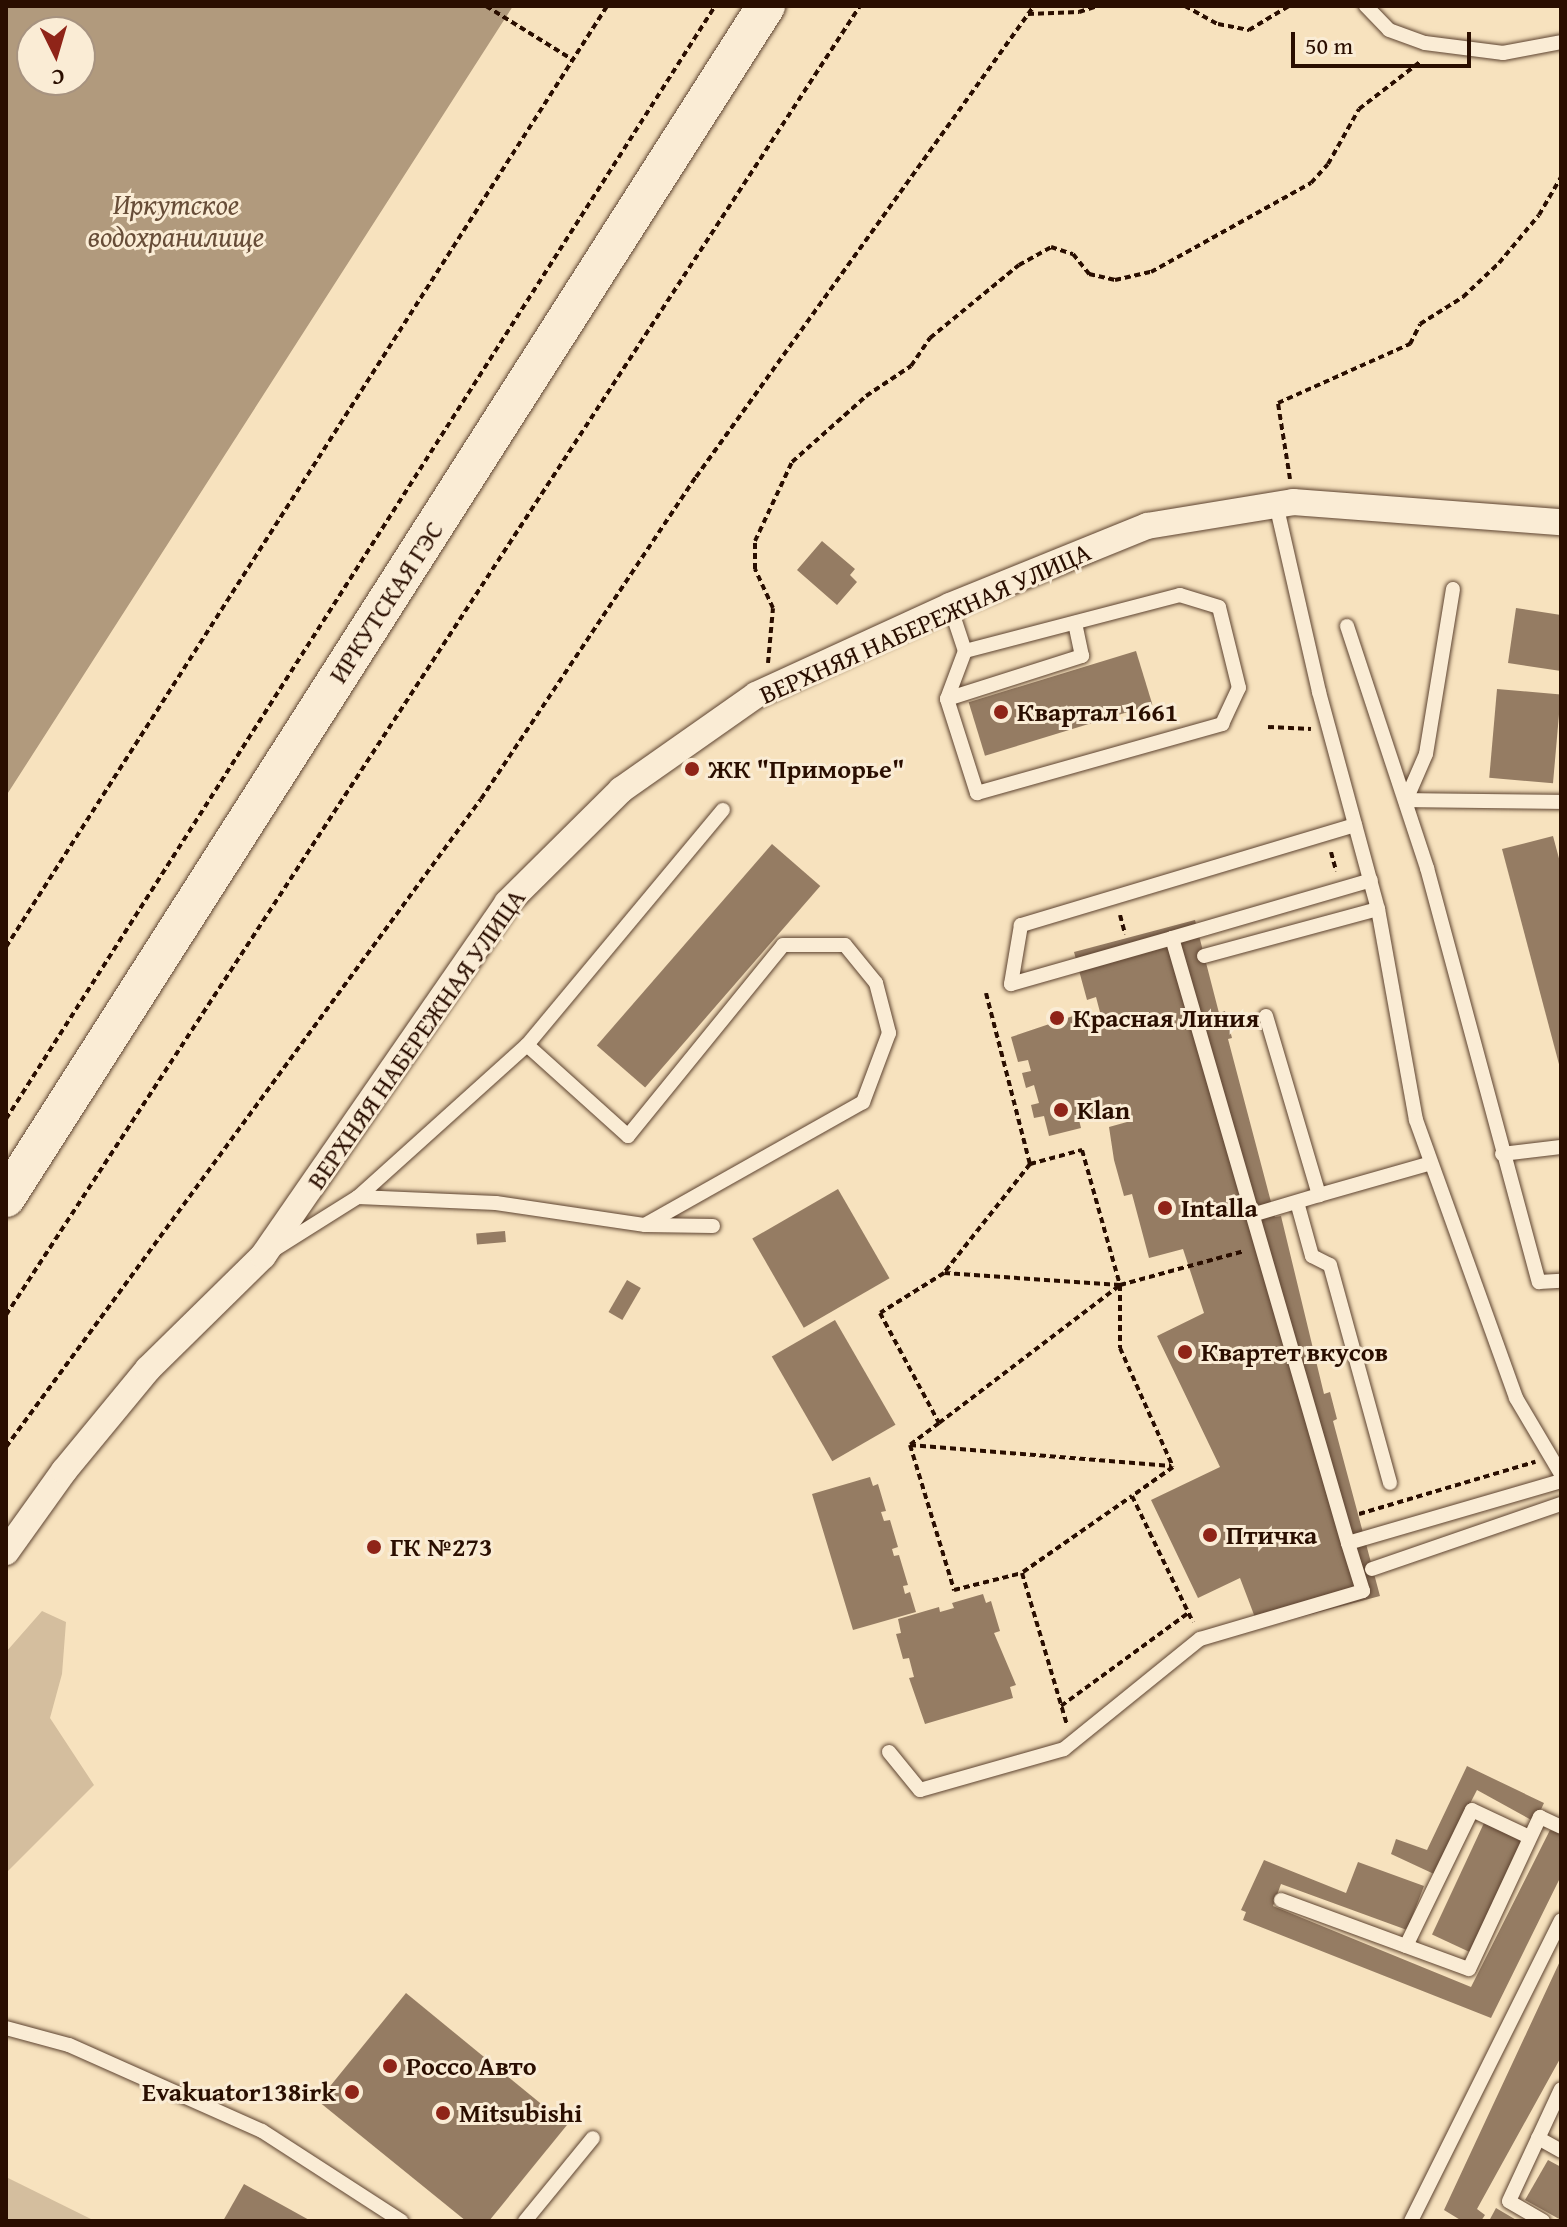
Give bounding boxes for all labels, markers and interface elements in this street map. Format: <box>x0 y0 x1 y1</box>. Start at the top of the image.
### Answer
north arrow <box>16 16 96 96</box>
scale bar <box>1295 16 1475 66</box>
text: 50 m <box>1305 28 1353 63</box>
text: С <box>50 61 66 94</box>
water label: Иркутское водохранилище <box>88 187 264 253</box>
street label: ИРКУТСКАЯ ГЭС <box>322 515 450 689</box>
street label: ВЕРХНЯЯ НАБЕРЕЖНАЯ УЛИЦА <box>755 536 1095 710</box>
place label: Квартал 1661 <box>1017 696 1178 728</box>
marker: Квартал 1661 <box>992 703 1010 721</box>
place label: ЖК "Приморье" <box>708 753 904 785</box>
marker: ЖК "Приморье" <box>683 760 701 778</box>
street label: ВЕРХНЯЯ НАБЕРЕЖНАЯ УЛИЦА <box>300 883 532 1195</box>
place label: Красная Линия <box>1073 1002 1259 1034</box>
marker: Красная Линия <box>1048 1009 1066 1027</box>
place label: Klan <box>1077 1094 1130 1126</box>
marker: Klan <box>1052 1101 1070 1119</box>
place label: Intalla <box>1181 1192 1258 1224</box>
marker: Intalla <box>1156 1199 1174 1217</box>
place label: Квартет вкусов <box>1201 1336 1388 1368</box>
marker: Квартет вкусов <box>1176 1343 1194 1361</box>
place label: Птичка <box>1226 1519 1317 1551</box>
marker: Птичка <box>1201 1526 1219 1544</box>
place label: ГК №273 <box>390 1531 492 1563</box>
marker: ГК №273 <box>365 1538 383 1556</box>
place label: Россо Авто <box>406 2050 536 2082</box>
marker: Россо Авто <box>381 2057 399 2075</box>
place label: Evakuator138irk <box>142 2076 336 2108</box>
marker: Evakuator138irk <box>343 2083 361 2101</box>
place label: Mitsubishi <box>459 2097 582 2129</box>
marker: Mitsubishi <box>434 2104 452 2122</box>

